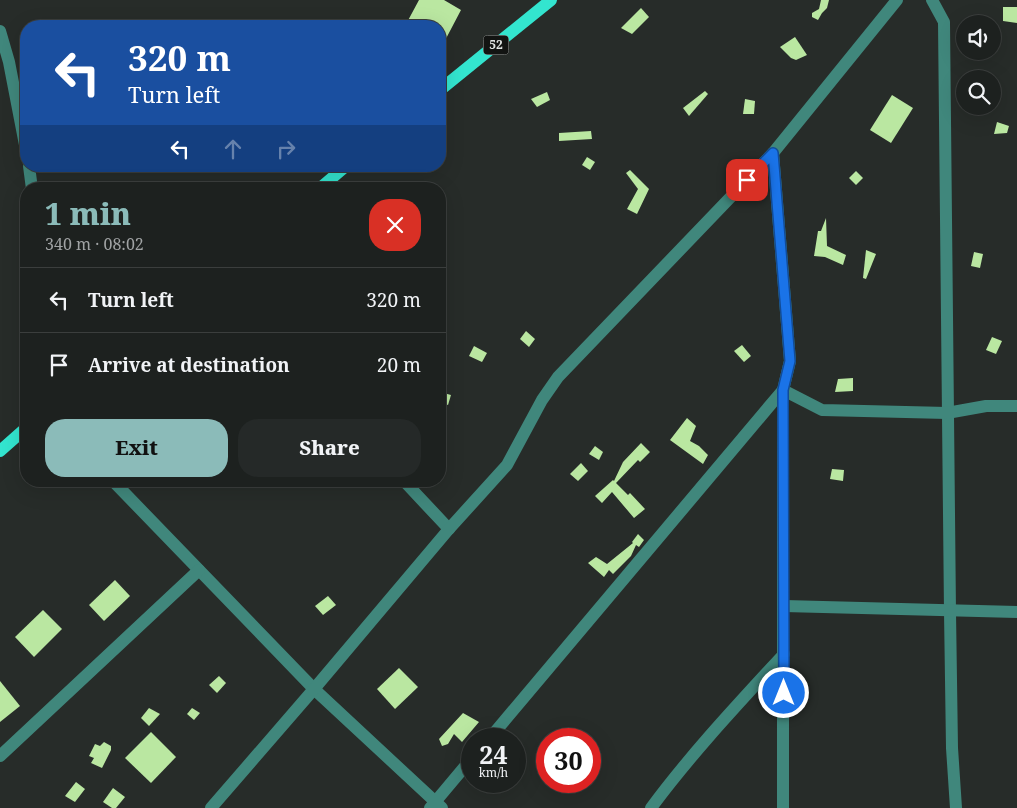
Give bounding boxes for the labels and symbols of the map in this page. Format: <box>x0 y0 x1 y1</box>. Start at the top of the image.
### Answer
road number: 52 <box>484 36 508 54</box>
pin <box>726 159 768 201</box>
position arrow <box>757 666 809 718</box>
speed limit sign: 30 <box>536 728 601 793</box>

